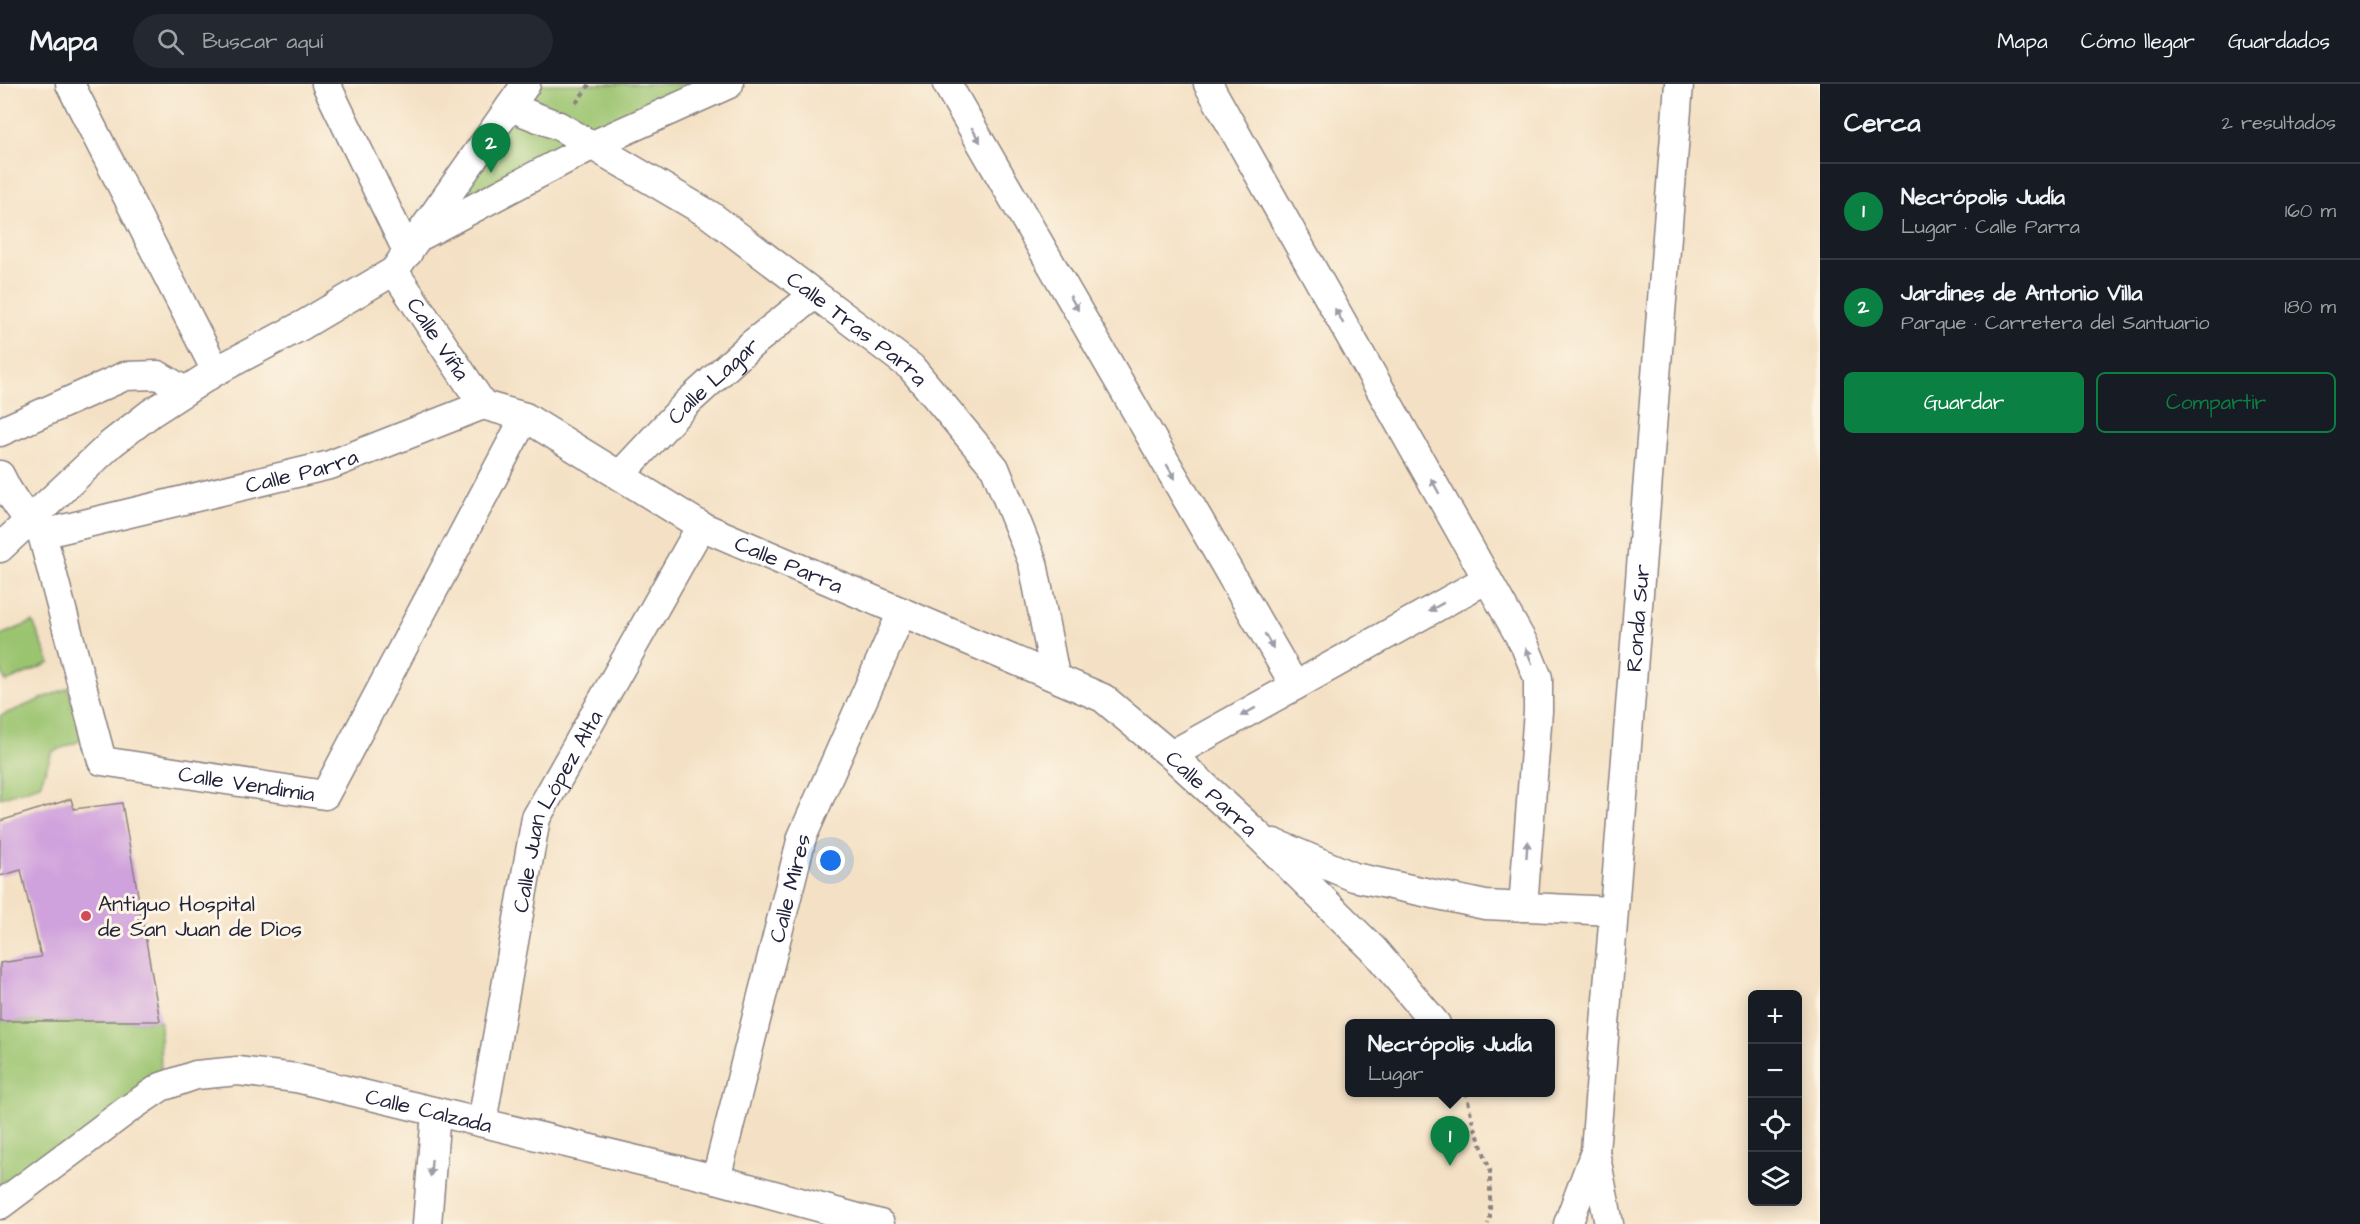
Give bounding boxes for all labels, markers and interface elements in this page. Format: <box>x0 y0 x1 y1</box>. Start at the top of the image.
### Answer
search box <box>133 14 553 68</box>
text: Mapa <box>30 22 97 61</box>
icon: search <box>154 25 187 58</box>
text: Buscar aquí <box>202 26 323 57</box>
text: Mapa <box>1997 27 2048 56</box>
text: Cómo llegar <box>2081 27 2195 56</box>
text: Guardados <box>2228 27 2330 56</box>
text: Cerca <box>1844 105 1921 141</box>
text: 2 resultados <box>2222 109 2336 137</box>
pin: 2 <box>472 124 510 173</box>
one-way arrow <box>971 127 981 144</box>
text: Necrópolis Judía <box>1901 182 2065 213</box>
text: 1 <box>1862 197 1865 225</box>
text: 160 m <box>2285 197 2336 225</box>
text: Lugar · Calle Parra <box>1901 213 2080 241</box>
street label: Calle Tras Parra <box>780 264 935 393</box>
text: Jardines de Antonio Villa <box>1901 278 2142 309</box>
street label: Calle Viña <box>399 292 476 387</box>
text: 2 <box>1858 293 1869 321</box>
text: 180 m <box>2284 293 2336 321</box>
one-way arrow <box>1069 295 1079 312</box>
one-way arrow <box>1334 307 1344 324</box>
text: Parque · Carretera del Santuario <box>1901 309 2209 337</box>
street label: Calle Lagar <box>661 331 767 432</box>
button: Guardar <box>1844 372 2084 433</box>
button: Compartir <box>2096 372 2336 433</box>
street label: Calle Parra <box>242 442 363 502</box>
one-way arrow <box>1166 464 1177 480</box>
one-way arrow <box>1430 477 1440 494</box>
street label: Calle Parra <box>729 528 848 602</box>
street label: Ronda Sur <box>1619 563 1658 673</box>
one-way arrow <box>1428 602 1445 612</box>
one-way arrow <box>1264 633 1274 650</box>
one-way arrow <box>1524 647 1533 665</box>
street label: Calle Juan López Alta <box>506 705 611 915</box>
one-way arrow <box>1239 707 1256 717</box>
street label: Calle Parra <box>1158 744 1264 844</box>
street label: Calle Vendimia <box>176 759 317 810</box>
street label: Calle Mires <box>762 831 819 946</box>
one-way arrow <box>1523 840 1532 859</box>
your location <box>816 846 845 875</box>
place label: Antiguo Hospital de San Juan de Dios <box>98 889 302 945</box>
marker: Antiguo Hospital de San Juan de Dios <box>79 909 93 923</box>
map controls <box>1748 990 1802 1206</box>
button: + <box>1748 990 1802 1044</box>
popup <box>1345 1019 1555 1097</box>
text: Necrópolis Judía <box>1368 1029 1532 1060</box>
button: − <box>1748 1044 1802 1098</box>
text: Lugar <box>1368 1060 1424 1088</box>
street label: Calle Calzada <box>362 1081 495 1142</box>
button: locate <box>1748 1098 1802 1152</box>
pin: 1 <box>1430 1116 1470 1166</box>
button: layers <box>1748 1152 1802 1206</box>
one-way arrow <box>427 1158 436 1177</box>

